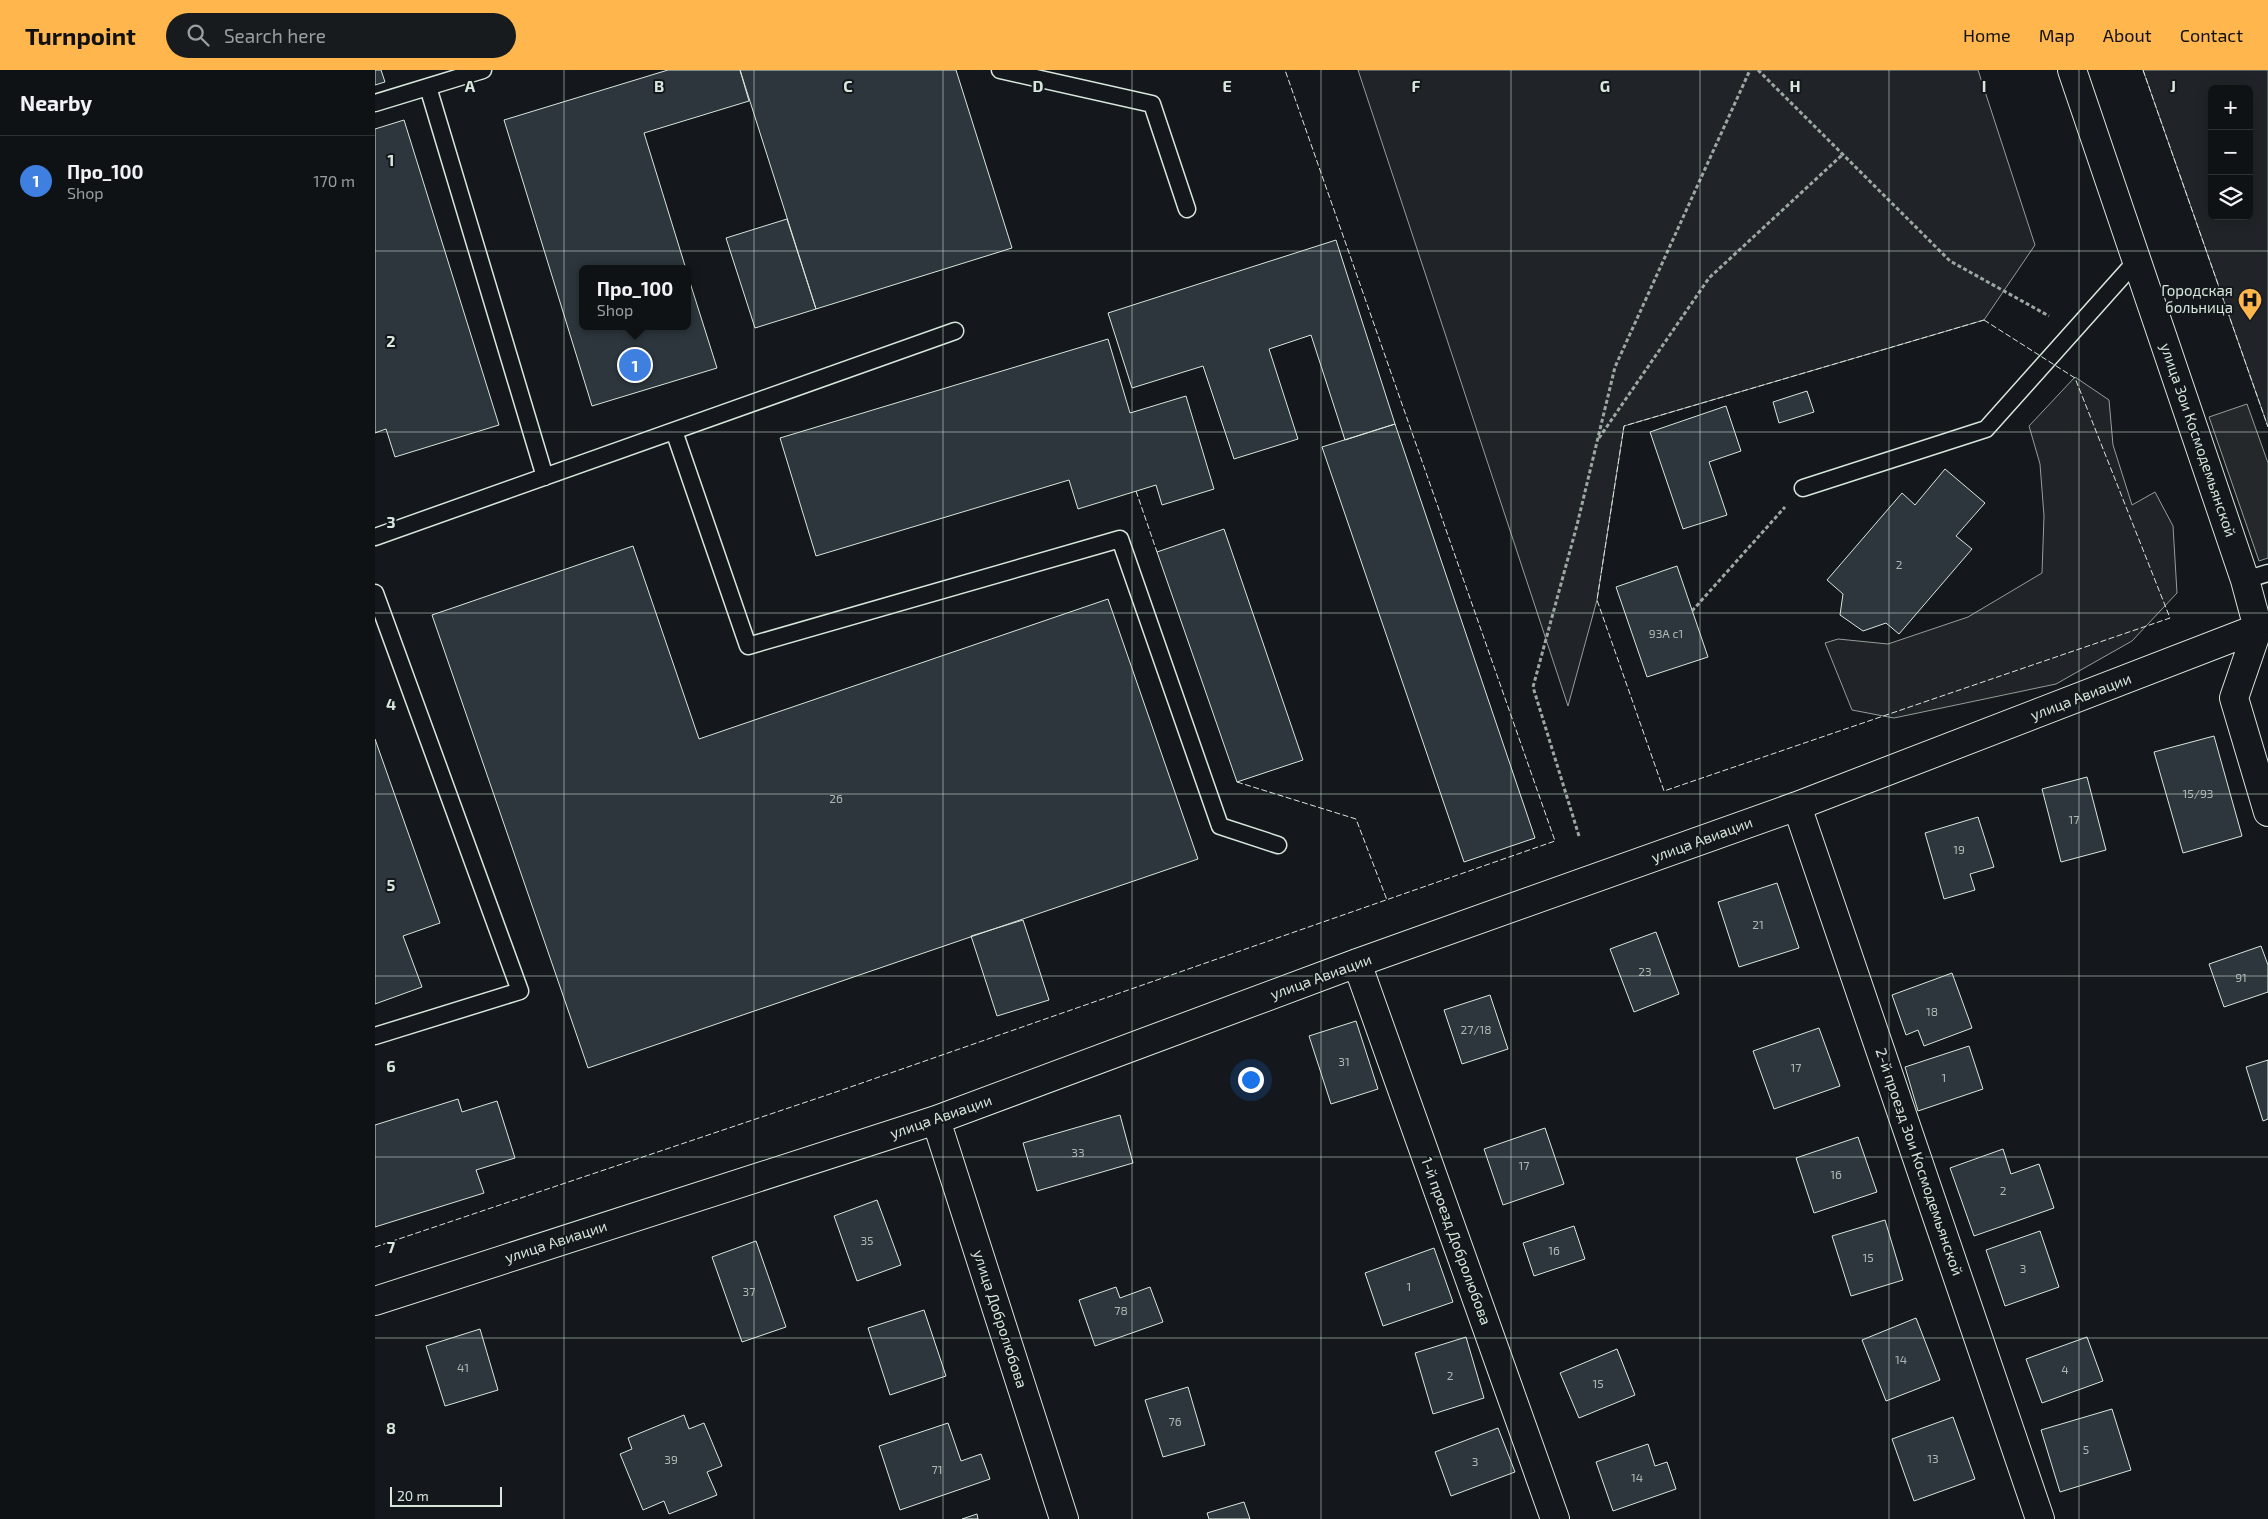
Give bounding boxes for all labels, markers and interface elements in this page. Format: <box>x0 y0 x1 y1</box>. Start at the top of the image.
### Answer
search box <box>166 13 516 58</box>
text: Turnpoint <box>25 21 136 50</box>
icon: search <box>184 21 212 49</box>
text: Search here <box>224 24 326 47</box>
text: Home <box>1963 24 2011 46</box>
text: Map <box>2039 24 2075 46</box>
text: About <box>2103 24 2152 46</box>
text: Contact <box>2180 24 2243 46</box>
text: A <box>465 76 476 95</box>
text: B <box>654 76 664 95</box>
text: C <box>843 76 853 95</box>
text: D <box>1033 76 1044 95</box>
text: E <box>1222 76 1232 95</box>
text: F <box>1412 76 1421 95</box>
text: G <box>1600 76 1610 95</box>
text: H <box>1789 76 1801 95</box>
text: I <box>1982 76 1986 95</box>
text: J <box>2170 76 2176 95</box>
map controls <box>2208 85 2253 220</box>
button: + <box>2208 85 2253 130</box>
text: Nearby <box>20 90 92 115</box>
button: − <box>2208 130 2253 175</box>
text: 1 <box>388 150 394 169</box>
text: Про_100 <box>67 160 144 183</box>
text: 1 <box>33 171 39 190</box>
text: 170 m <box>313 171 355 190</box>
button: layers <box>2208 175 2253 220</box>
text: Shop <box>67 183 104 202</box>
popup <box>579 265 691 330</box>
text: Про_100 <box>597 277 673 300</box>
place label: Городская больница <box>2161 281 2233 316</box>
hospital icon: Городская больница <box>2237 287 2263 321</box>
text: Shop <box>597 300 633 319</box>
text: 2 <box>386 331 396 350</box>
street label: улица Зои Космодемьянской <box>2156 340 2241 539</box>
pin: 1 <box>619 346 651 384</box>
text: 3 <box>386 512 396 531</box>
house number: 2 <box>1896 557 1903 571</box>
house number: 93А с1 <box>1649 626 1683 640</box>
street label: улица Авиации <box>2028 669 2134 724</box>
text: 4 <box>386 694 396 713</box>
house number: 15/93 <box>2183 786 2213 800</box>
house number: 26 <box>829 791 843 805</box>
street label: улица Авиации <box>1649 812 1755 867</box>
house number: 17 <box>2069 812 2079 826</box>
house number: 19 <box>1953 842 1965 856</box>
text: 5 <box>387 875 396 894</box>
house number: 21 <box>1752 917 1764 931</box>
street label: улица Авиации <box>1268 949 1374 1004</box>
house number: 23 <box>1638 964 1652 978</box>
house number: 91 <box>2235 970 2247 984</box>
house number: 18 <box>1926 1004 1938 1018</box>
house number: 27/18 <box>1460 1022 1492 1036</box>
street label: 2-й проезд Зои Космодемьянской <box>1872 1045 1967 1278</box>
house number: 31 <box>1338 1054 1350 1068</box>
text: 6 <box>386 1056 396 1075</box>
house number: 17 <box>1791 1060 1801 1074</box>
your location <box>1238 1067 1264 1093</box>
house number: 1 <box>1942 1070 1946 1084</box>
street label: улица Авиации <box>887 1090 994 1143</box>
house number: 33 <box>1071 1145 1085 1159</box>
street label: 1-й проезд Добролюбова <box>1418 1154 1496 1327</box>
house number: 17 <box>1519 1158 1529 1172</box>
house number: 16 <box>1830 1167 1842 1181</box>
house number: 2 <box>2000 1183 2007 1197</box>
street label: улица Авиации <box>502 1216 609 1267</box>
house number: 35 <box>860 1233 874 1247</box>
text: 7 <box>387 1237 396 1256</box>
house number: 16 <box>1548 1243 1560 1257</box>
street label: улица Добролюбова <box>969 1247 1032 1390</box>
house number: 15 <box>1862 1250 1874 1264</box>
house number: 3 <box>2020 1261 2026 1275</box>
house number: 1 <box>1407 1279 1411 1293</box>
house number: 37 <box>743 1284 755 1298</box>
house number: 78 <box>1114 1303 1128 1317</box>
house number: 14 <box>1895 1352 1907 1366</box>
house number: 41 <box>457 1360 469 1374</box>
house number: 4 <box>2061 1362 2069 1376</box>
house number: 2 <box>1447 1368 1454 1382</box>
house number: 15 <box>1592 1376 1604 1390</box>
house number: 76 <box>1168 1414 1182 1428</box>
text: 8 <box>386 1418 396 1437</box>
house number: 5 <box>2083 1442 2089 1456</box>
house number: 13 <box>1927 1451 1939 1465</box>
house number: 39 <box>664 1452 678 1466</box>
house number: 3 <box>1472 1454 1478 1468</box>
house number: 71 <box>932 1462 942 1476</box>
house number: 14 <box>1631 1470 1643 1484</box>
scale bar <box>390 1484 503 1507</box>
text: 20 m <box>397 1487 429 1504</box>

